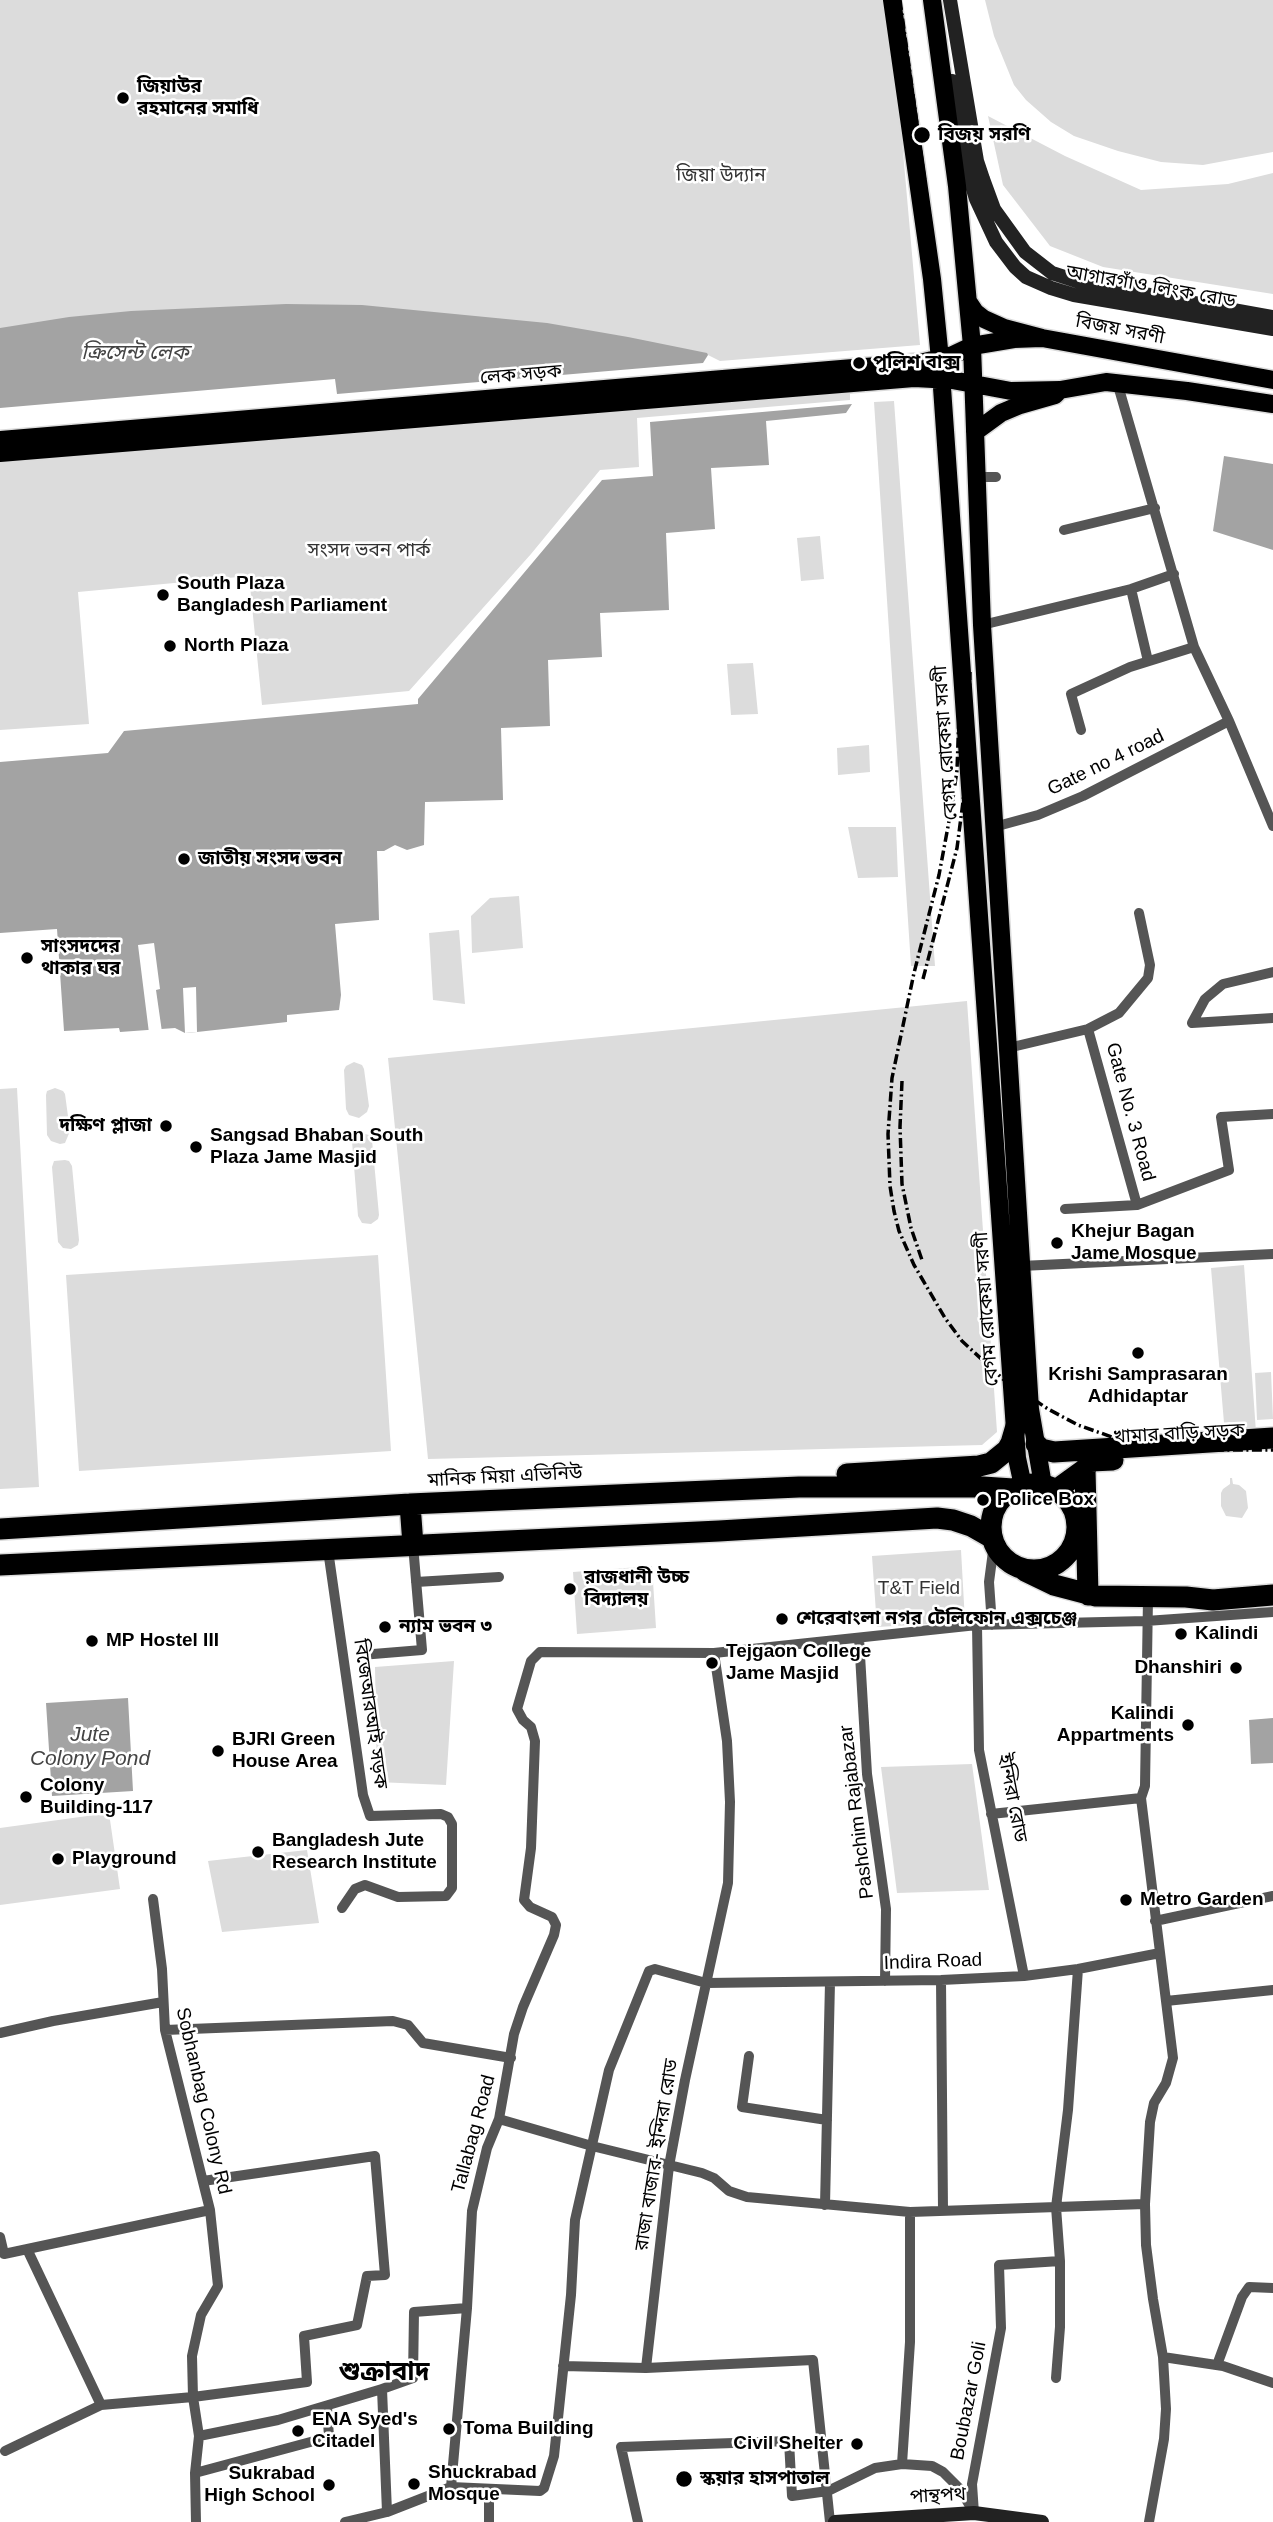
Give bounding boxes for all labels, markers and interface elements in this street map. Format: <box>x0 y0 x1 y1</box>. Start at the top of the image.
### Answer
place label: জিয়াউর রহমানের সমাধি <box>137 76 259 120</box>
marker: জিয়াউর রহমানের সমাধি <box>115 90 131 106</box>
place label: বিজয় সরণি <box>938 124 1030 146</box>
marker: বিজয় সরণি <box>912 125 932 145</box>
park label: জিয়া উদ্যান <box>676 165 766 187</box>
street label: আগারগাঁও লিংক রোড <box>1064 261 1238 313</box>
street label: বিজয় সরণী <box>1074 310 1166 350</box>
water label: ক্রিসেন্ট লেক <box>81 340 189 366</box>
place label: পুলিশ বাক্স <box>873 352 960 374</box>
marker: পুলিশ বাক্স <box>851 355 867 371</box>
street label: লেক সড়ক <box>479 360 563 390</box>
park label: সংসদ ভবন পার্ক <box>307 540 431 562</box>
place label: South Plaza Bangladesh Parliament <box>177 573 387 617</box>
marker: South Plaza Bangladesh Parliament <box>155 587 171 603</box>
place label: North Plaza <box>184 635 289 657</box>
marker: North Plaza <box>162 638 178 654</box>
street label: বেগম রোকেয়া সরণী <box>929 665 963 821</box>
street label: Gate no 4 road <box>1044 725 1168 801</box>
place label: জাতীয় সংসদ ভবন <box>198 848 342 870</box>
marker: জাতীয় সংসদ ভবন <box>176 851 192 867</box>
place label: সাংসদদের থাকার ঘর <box>41 936 121 980</box>
marker: সাংসদদের থাকার ঘর <box>19 950 35 966</box>
street label: Gate No. 3 Road <box>1101 1040 1159 1184</box>
place label: দক্ষিণ প্লাজা <box>59 1115 152 1137</box>
marker: দক্ষিণ প্লাজা <box>158 1118 174 1134</box>
place label: Sangsad Bhaban South Plaza Jame Masjid <box>210 1125 423 1169</box>
marker: Sangsad Bhaban South Plaza Jame Masjid <box>188 1139 204 1155</box>
place label: Khejur Bagan Jame Mosque <box>1071 1221 1197 1265</box>
street label: বেগম রোকেয়া সরণী <box>970 1231 1004 1387</box>
marker: Khejur Bagan Jame Mosque <box>1049 1235 1065 1251</box>
marker: Krishi Samprasaran Adhidaptar <box>1130 1345 1146 1361</box>
place label: Krishi Samprasaran Adhidaptar <box>1048 1364 1228 1408</box>
street label: খামার বাড়ি সড়ক <box>1113 1419 1245 1449</box>
street label: মানিক মিয়া এভিনিউ <box>427 1462 583 1492</box>
place label: Police Box <box>997 1489 1094 1511</box>
marker: Police Box <box>975 1492 991 1508</box>
place label: রাজধানী উচ্চ বিদ্যালয় <box>584 1567 689 1611</box>
park label: T&T Field <box>878 1578 960 1600</box>
marker: রাজধানী উচ্চ বিদ্যালয় <box>562 1581 578 1597</box>
place label: শেরেবাংলা নগর টেলিফোন এক্সচেঞ্জ <box>796 1608 1077 1630</box>
marker: শেরেবাংলা নগর টেলিফোন এক্সচেঞ্জ <box>774 1611 790 1627</box>
place label: ন্যাম ভবন ৩ <box>399 1616 492 1638</box>
marker: ন্যাম ভবন ৩ <box>377 1619 393 1635</box>
place label: Kalindi <box>1195 1623 1258 1645</box>
marker: Kalindi <box>1173 1626 1189 1642</box>
place label: MP Hostel III <box>106 1630 219 1652</box>
marker: MP Hostel III <box>84 1633 100 1649</box>
street label: বিজেআরআই সড়ক <box>348 1638 392 1790</box>
place label: Tejgaon College Jame Masjid <box>726 1641 871 1685</box>
marker: Tejgaon College Jame Masjid <box>704 1655 720 1671</box>
place label: Dhanshiri <box>1134 1657 1222 1679</box>
marker: Dhanshiri <box>1228 1660 1244 1676</box>
place label: Kalindi Appartments <box>1057 1703 1174 1747</box>
marker: Kalindi Appartments <box>1180 1717 1196 1733</box>
water label: Jute Colony Pond <box>30 1722 150 1772</box>
street label: Pashchim Rajabazar <box>835 1724 879 1900</box>
place label: BJRI Green House Area <box>232 1729 338 1773</box>
marker: BJRI Green House Area <box>210 1743 226 1759</box>
street label: ইন্দিরা রোড <box>992 1752 1032 1844</box>
place label: Colony Building-117 <box>40 1775 153 1819</box>
marker: Colony Building-117 <box>18 1789 34 1805</box>
place label: Bangladesh Jute Research Institute <box>272 1830 437 1874</box>
marker: Bangladesh Jute Research Institute <box>250 1844 266 1860</box>
place label: Playground <box>72 1848 177 1870</box>
marker: Playground <box>50 1851 66 1867</box>
place label: Metro Garden <box>1140 1889 1264 1911</box>
marker: Metro Garden <box>1118 1892 1134 1908</box>
street label: Indira Road <box>884 1949 982 1975</box>
street label: Sobhanbag Colony Rd <box>170 2005 236 2197</box>
street label: রাজা বাজার- ইন্দিরা রোড <box>631 2058 683 2252</box>
street label: Tallabag Road <box>447 2072 501 2196</box>
street label: Boubazar Goli <box>946 2340 992 2462</box>
district label: শুক্রাবাদ <box>339 2357 429 2389</box>
place label: ENA Syed's Citadel <box>312 2409 418 2453</box>
place label: Toma Building <box>463 2418 594 2440</box>
marker: Toma Building <box>441 2421 457 2437</box>
marker: ENA Syed's Citadel <box>290 2423 306 2439</box>
place label: Civil Shelter <box>733 2433 843 2455</box>
marker: Civil Shelter <box>849 2436 865 2452</box>
place label: Shuckrabad Mosque <box>428 2462 537 2506</box>
place label: Sukrabad High School <box>204 2463 315 2507</box>
place label: স্কয়ার হাসপাতাল <box>700 2468 830 2490</box>
marker: স্কয়ার হাসপাতাল <box>674 2469 694 2489</box>
marker: Shuckrabad Mosque <box>406 2476 422 2492</box>
marker: Sukrabad High School <box>321 2477 337 2493</box>
street label: পান্থপথ <box>909 2483 967 2509</box>

